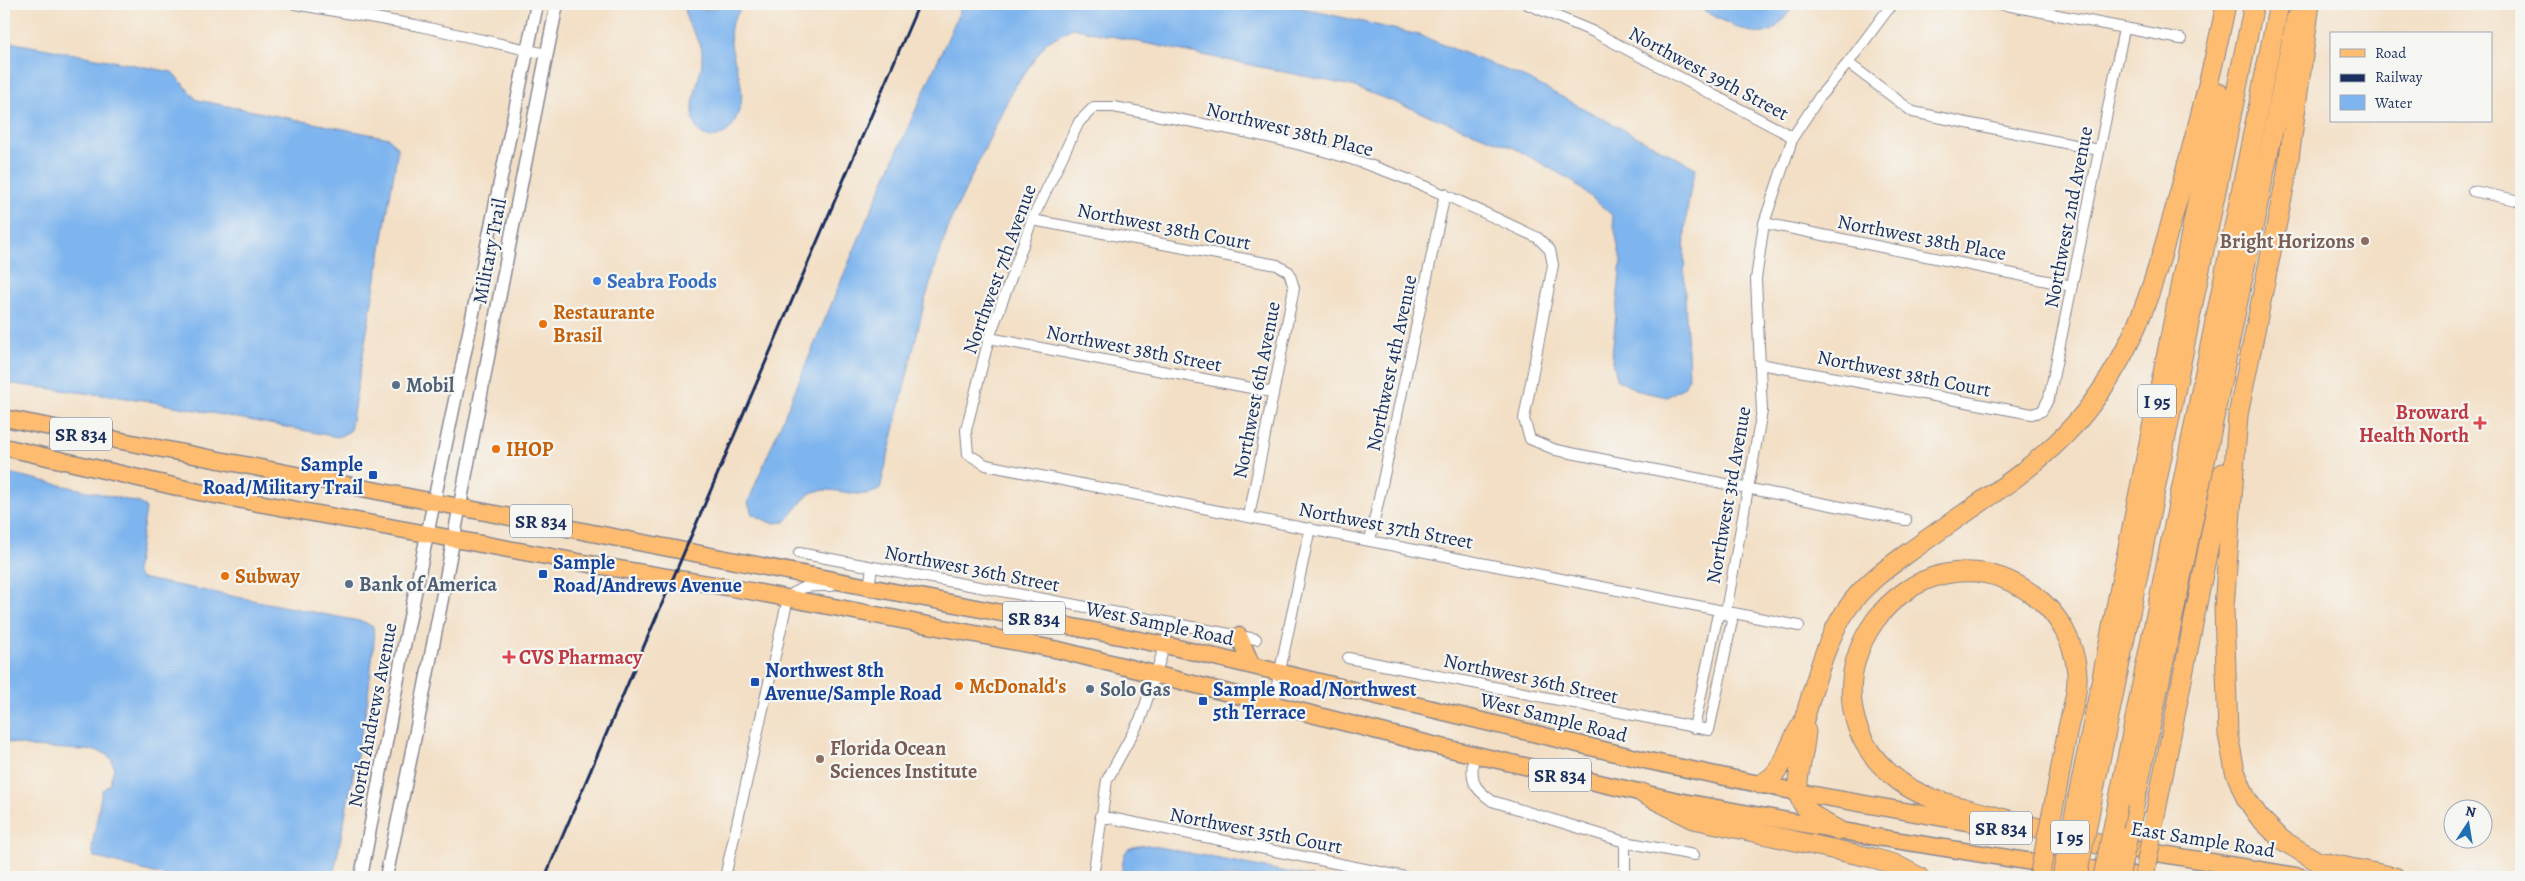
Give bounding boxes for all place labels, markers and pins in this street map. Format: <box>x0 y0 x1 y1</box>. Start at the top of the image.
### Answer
place label: Bright Horizons <box>2220 228 2355 255</box>
marker: Bright Horizons <box>2359 235 2371 247</box>
place label: Seabra Foods <box>607 268 717 295</box>
marker: Seabra Foods <box>591 275 603 287</box>
place label: Restaurante Brasil <box>553 299 655 349</box>
marker: Restaurante Brasil <box>537 318 549 330</box>
place label: Mobil <box>406 372 455 399</box>
marker: Mobil <box>390 379 402 391</box>
place label: Broward Health North <box>2359 399 2469 449</box>
marker: Broward Health North <box>2473 416 2487 430</box>
place label: IHOP <box>506 436 554 463</box>
marker: IHOP <box>490 443 502 455</box>
place label: Sample Road/Military Trail <box>202 451 364 501</box>
marker: Sample Road/Military Trail <box>367 469 379 481</box>
place label: Sample Road/Andrews Avenue <box>553 549 742 599</box>
place label: Subway <box>235 563 301 590</box>
marker: Sample Road/Andrews Avenue <box>537 568 549 580</box>
marker: Subway <box>219 570 231 582</box>
place label: Bank of America <box>359 571 497 598</box>
marker: Bank of America <box>343 578 355 590</box>
place label: CVS Pharmacy <box>519 644 643 671</box>
marker: CVS Pharmacy <box>503 651 515 663</box>
place label: Northwest 8th Avenue/Sample Road <box>764 657 942 707</box>
place label: McDonald's <box>969 673 1066 700</box>
marker: Northwest 8th Avenue/Sample Road <box>749 676 761 688</box>
place label: Solo Gas <box>1100 676 1171 703</box>
place label: Sample Road/Northwest 5th Terrace <box>1213 676 1417 726</box>
marker: McDonald's <box>953 680 965 692</box>
marker: Solo Gas <box>1084 683 1096 695</box>
marker: Sample Road/Northwest 5th Terrace <box>1197 695 1209 707</box>
place label: Florida Ocean Sciences Institute <box>830 735 977 785</box>
marker: Florida Ocean Sciences Institute <box>814 753 826 765</box>

